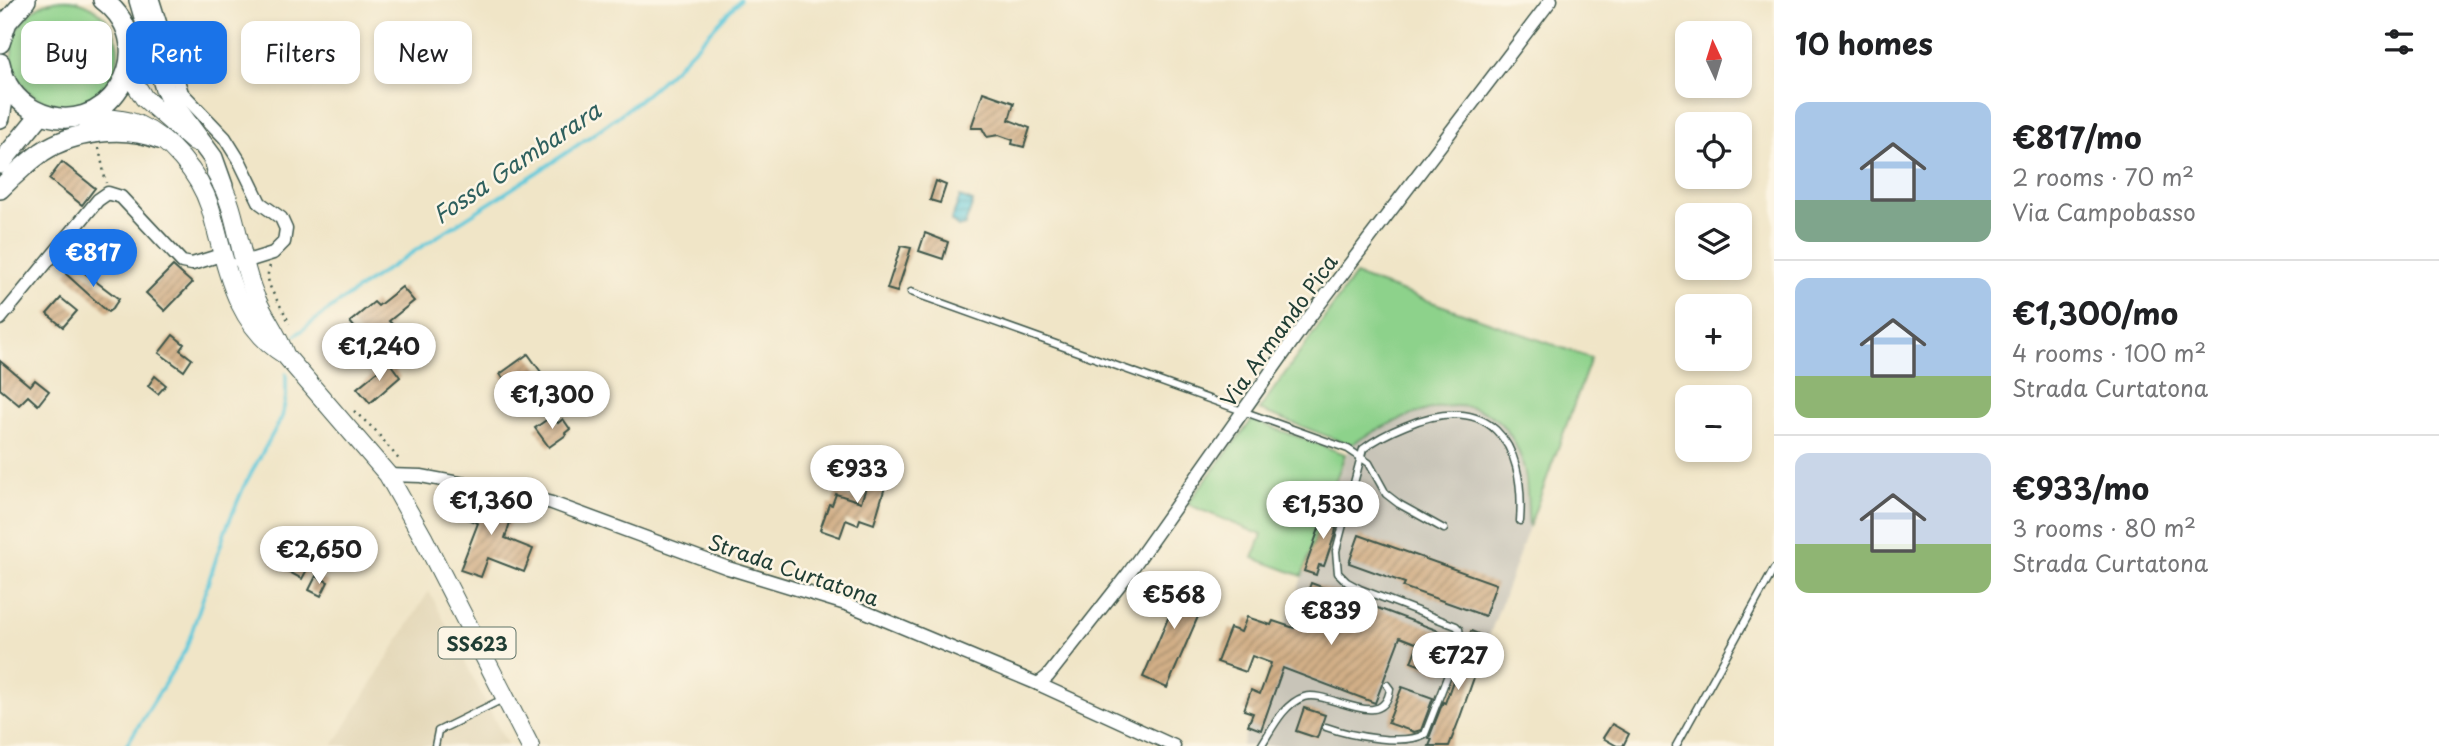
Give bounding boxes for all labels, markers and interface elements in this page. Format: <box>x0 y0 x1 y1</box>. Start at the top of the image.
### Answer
text: 10 homes <box>1795 20 1933 65</box>
chip: Buy <box>21 21 112 84</box>
chip: Rent <box>126 21 227 84</box>
chip: Filters <box>241 21 360 84</box>
chip: New <box>374 21 472 84</box>
north arrow <box>1675 21 1752 98</box>
map controls <box>1675 21 1752 462</box>
icon: filters <box>2380 23 2418 61</box>
water label: Fossa Gambarara <box>425 92 608 231</box>
button: locate <box>1675 112 1752 189</box>
text: €817/mo <box>2012 114 2142 159</box>
icon: home <box>1851 130 1935 214</box>
text: 2 rooms · 70 m² <box>2012 159 2194 194</box>
text: Via Campobasso <box>2012 194 2196 229</box>
button: layers <box>1675 203 1752 280</box>
pin: €817 <box>52 230 134 289</box>
text: €817 <box>65 234 121 269</box>
street label: Via Armando Pica <box>1211 246 1345 413</box>
text: €1,300/mo <box>2012 290 2178 335</box>
button: + <box>1675 294 1752 371</box>
icon: home <box>1851 306 1935 390</box>
pin: €1,240 <box>322 324 436 383</box>
text: €1,240 <box>338 328 420 363</box>
text: 4 rooms · 100 m² <box>2012 335 2206 370</box>
text: Strada Curtatona <box>2012 370 2208 405</box>
pin: €1,300 <box>495 372 609 431</box>
text: €1,300 <box>510 376 594 411</box>
button: − <box>1675 385 1752 462</box>
pin: €933 <box>816 446 898 505</box>
text: €933 <box>826 450 888 485</box>
text: €933/mo <box>2012 465 2149 510</box>
pin: €1,360 <box>434 477 548 537</box>
icon: home <box>1851 481 1935 565</box>
text: €1,360 <box>449 482 533 517</box>
pin: €1,530 <box>1266 482 1380 541</box>
text: €1,530 <box>1282 486 1364 521</box>
text: 3 rooms · 80 m² <box>2012 510 2196 545</box>
street label: Strada Curtatona <box>704 525 884 613</box>
pin: €2,650 <box>262 526 376 586</box>
text: €2,650 <box>276 531 362 566</box>
text: Strada Curtatona <box>2012 545 2208 580</box>
pin: €568 <box>1133 572 1215 631</box>
text: €568 <box>1142 576 1206 611</box>
pin: €839 <box>1290 588 1372 647</box>
text: €839 <box>1301 592 1361 627</box>
road number: SS623 <box>438 628 516 658</box>
pin: €727 <box>1417 632 1499 692</box>
text: €727 <box>1428 637 1488 672</box>

